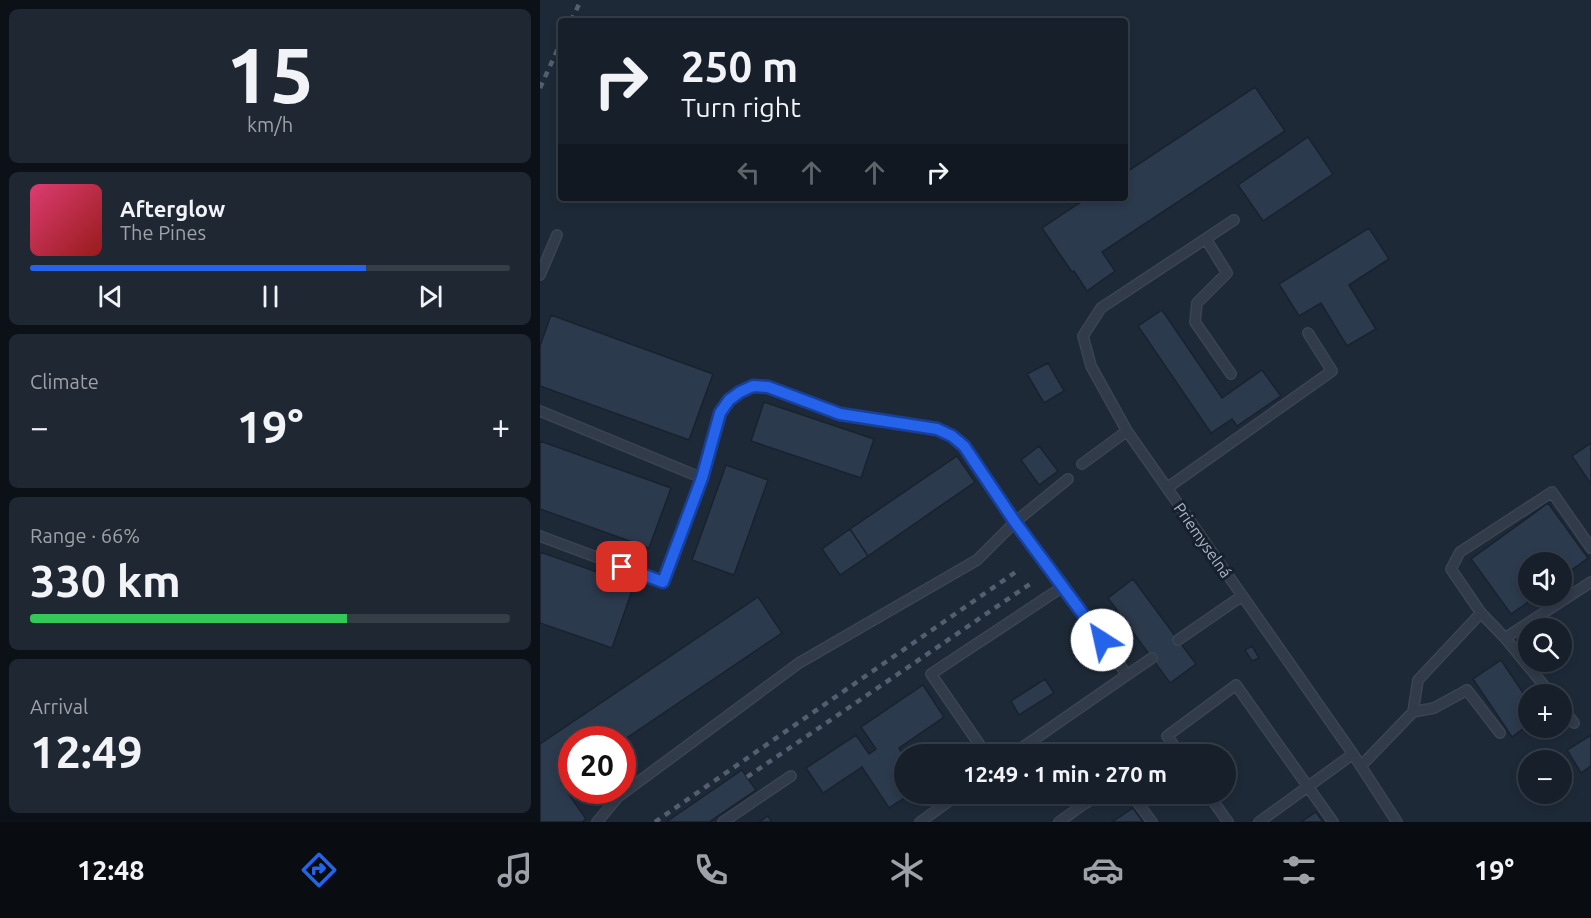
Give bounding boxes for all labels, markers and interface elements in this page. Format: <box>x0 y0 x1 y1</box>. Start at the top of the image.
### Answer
text: 15 <box>226 30 314 118</box>
icon: right <box>582 42 660 120</box>
text: 250 m <box>681 43 798 90</box>
text: Turn right <box>681 92 801 122</box>
text: km/h <box>247 113 293 136</box>
icon: left <box>732 156 765 189</box>
icon: ahead <box>795 156 828 189</box>
icon: ahead <box>858 156 891 189</box>
icon: right <box>921 156 954 189</box>
text: Afterglow <box>120 196 225 221</box>
text: The Pines <box>120 221 206 244</box>
icon: previous <box>94 280 127 313</box>
icon: pause <box>254 280 287 313</box>
icon: next <box>414 280 447 313</box>
text: Climate <box>30 370 99 393</box>
text: 19° <box>237 401 303 452</box>
text: − <box>30 408 49 445</box>
text: + <box>491 408 510 445</box>
street label: Priemyselná <box>1171 499 1235 581</box>
text: Range · 66% <box>30 524 140 547</box>
pin <box>596 541 647 592</box>
icon: arrive <box>605 550 638 583</box>
map controls <box>1518 552 1572 804</box>
button: sound <box>1518 552 1572 606</box>
text: 330 km <box>30 555 181 606</box>
position arrow <box>1070 608 1134 672</box>
button: search <box>1518 618 1572 672</box>
button: + <box>1518 684 1572 738</box>
text: Arrival <box>30 695 88 718</box>
text: 12:49 <box>30 726 143 777</box>
speed limit sign: 20 <box>558 726 636 804</box>
button: − <box>1518 750 1572 804</box>
text: 12:49 · 1 min · 270 m <box>963 761 1167 786</box>
icon: directions <box>298 849 340 891</box>
icon: music <box>494 849 536 891</box>
icon: phone <box>690 849 732 891</box>
icon: climate <box>886 849 928 891</box>
icon: car <box>1082 849 1124 891</box>
icon: filters <box>1278 849 1320 891</box>
text: 12:48 <box>77 855 145 885</box>
text: 19° <box>1474 855 1514 885</box>

